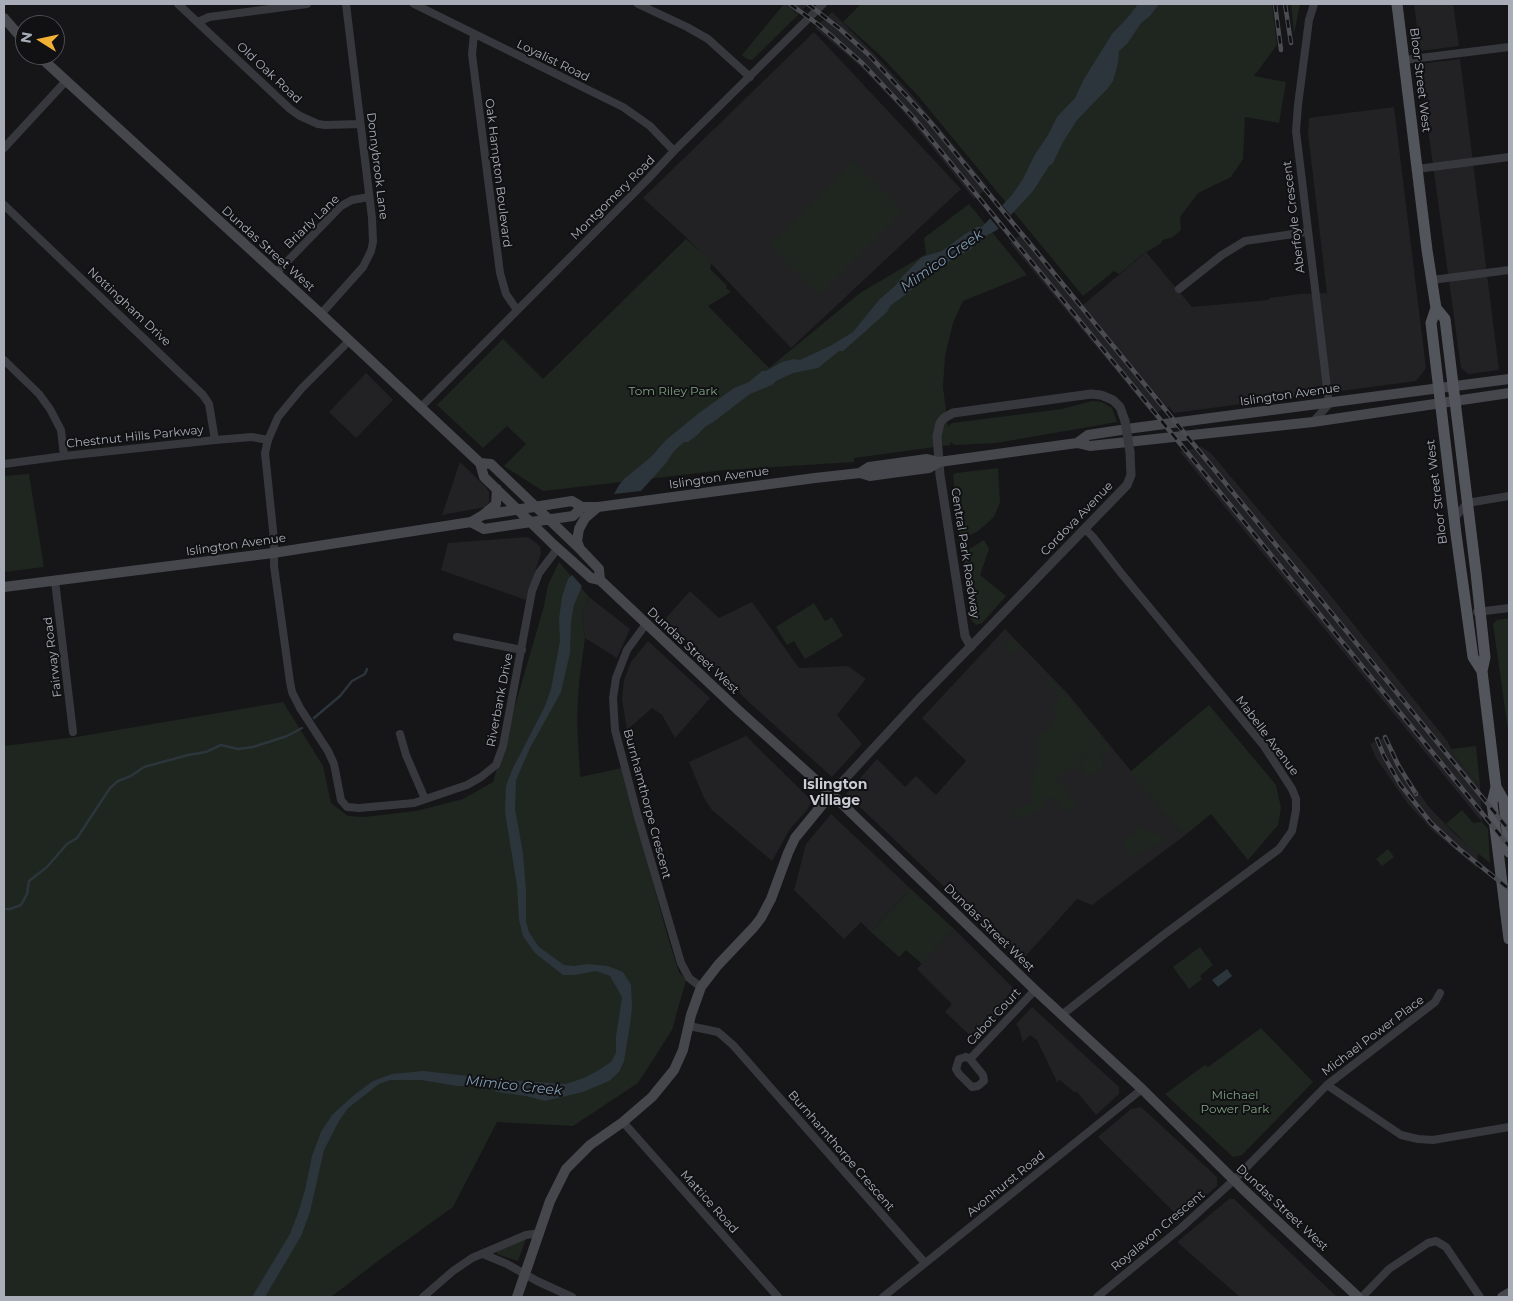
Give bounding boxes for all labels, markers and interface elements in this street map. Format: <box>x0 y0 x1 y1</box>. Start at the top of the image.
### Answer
north arrow <box>15 15 65 65</box>
street label: Bloor Street West <box>1406 27 1434 133</box>
text: N <box>16 30 36 45</box>
street label: Loyalist Road <box>514 37 592 85</box>
street label: Old Oak Road <box>234 39 304 107</box>
street label: Oak Hampton Boulevard <box>482 98 514 248</box>
street label: Donnybrook Lane <box>363 112 391 220</box>
street label: Montgomery Road <box>568 153 658 243</box>
street label: Aberfoyle Crescent <box>1280 160 1308 274</box>
street label: Briarly Lane <box>281 192 343 252</box>
street label: Dundas Street West <box>218 203 318 295</box>
water label: Mimico Creek <box>898 226 986 296</box>
street label: Nottingham Drive <box>84 265 174 349</box>
street label: Islington Avenue <box>1239 381 1341 409</box>
park label: Tom Riley Park <box>629 384 717 398</box>
street label: Chestnut Hills Parkway <box>66 423 204 451</box>
street label: Bloor Street West <box>1423 439 1451 545</box>
street label: Islington Avenue <box>668 464 770 492</box>
street label: Cordova Avenue <box>1038 479 1116 559</box>
street label: Central Park Roadway <box>948 487 982 619</box>
street label: Islington Avenue <box>185 531 287 559</box>
street label: Dundas Street West <box>644 605 742 697</box>
street label: Fairway Road <box>41 616 65 698</box>
street label: Riverbank Drive <box>484 652 516 748</box>
street label: Mabelle Avenue <box>1232 693 1302 779</box>
street label: Burnhamthorpe Crescent <box>620 727 674 881</box>
district label: Islington Village <box>803 777 867 810</box>
street label: Dundas Street West <box>941 881 1037 975</box>
street label: Cabot Court <box>964 985 1024 1049</box>
street label: Michael Power Place <box>1319 993 1427 1079</box>
water label: Mimico Creek <box>465 1073 563 1099</box>
street label: Burnhamthorpe Crescent <box>785 1088 897 1214</box>
park label: Michael Power Park <box>1201 1088 1269 1116</box>
street label: Avonhurst Road <box>964 1148 1048 1220</box>
street label: Dundas Street West <box>1233 1162 1331 1254</box>
street label: Mattice Road <box>677 1168 741 1236</box>
street label: Royalavon Crescent <box>1108 1188 1208 1274</box>

